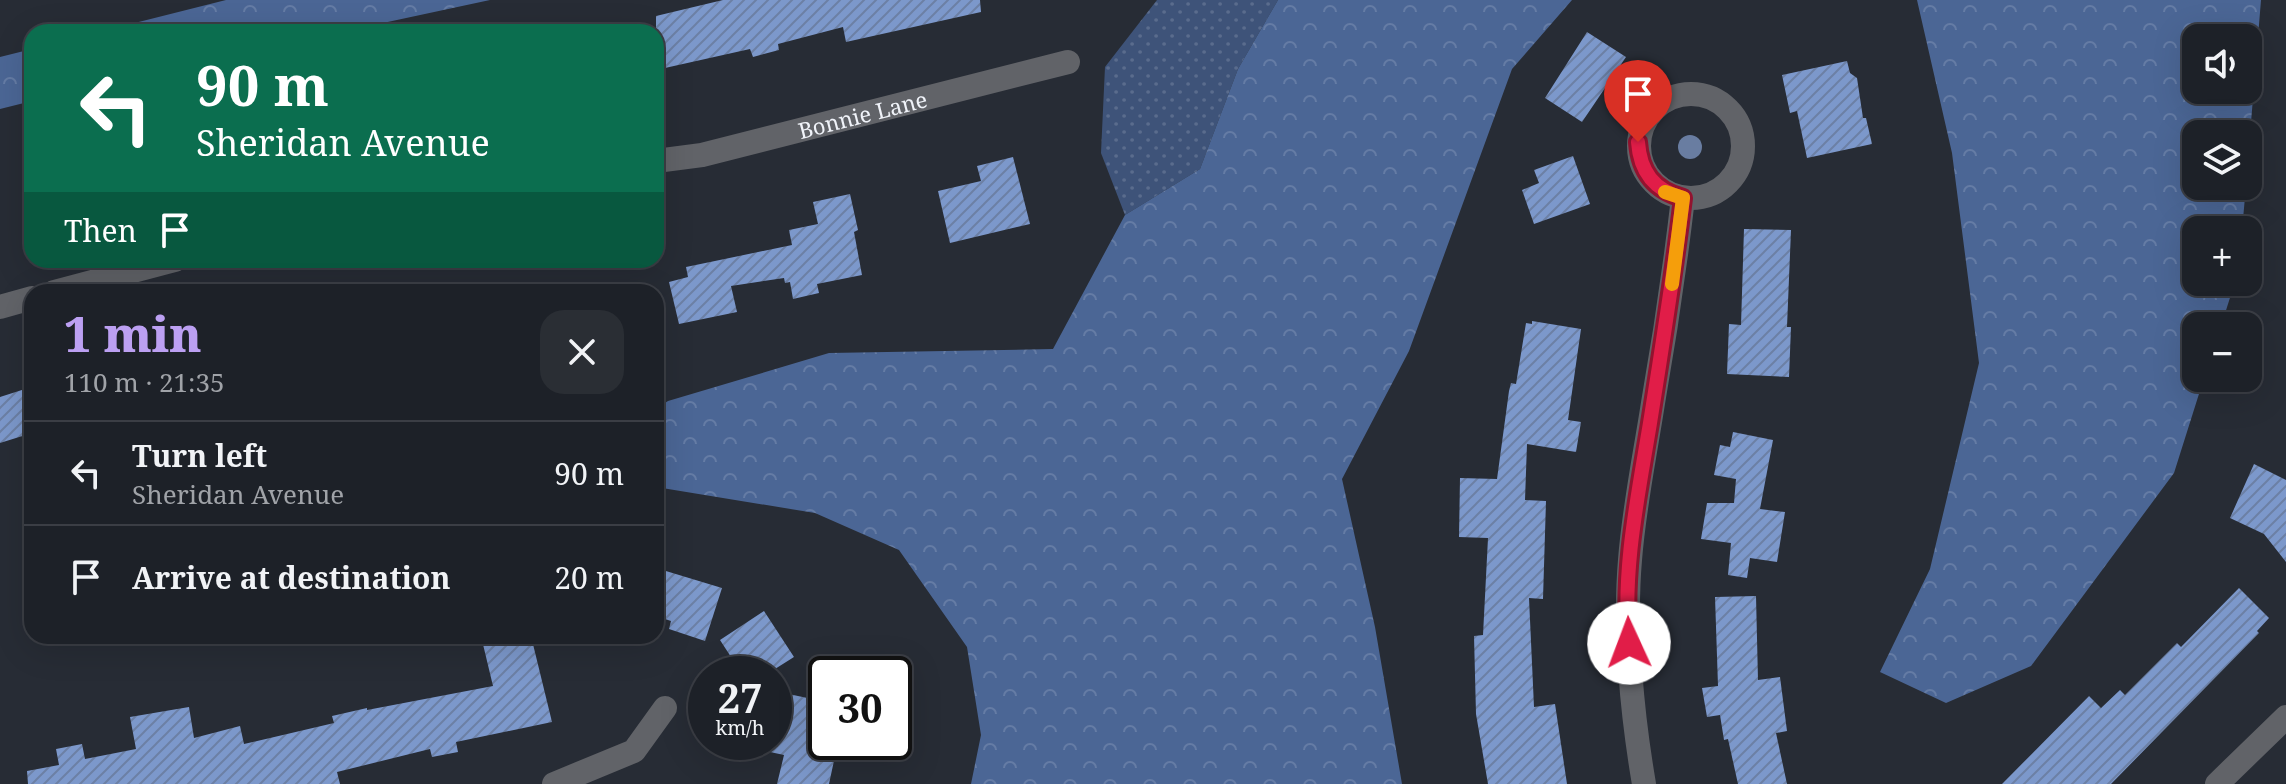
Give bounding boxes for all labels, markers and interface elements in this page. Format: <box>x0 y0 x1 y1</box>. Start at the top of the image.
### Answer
map controls <box>2182 24 2262 392</box>
button: sound <box>2182 24 2262 104</box>
text: 90 m <box>196 46 329 122</box>
icon: left <box>64 56 168 160</box>
pin <box>1604 60 1672 142</box>
icon: arrive <box>1616 72 1660 116</box>
street label: Bonnie Lane <box>795 83 930 145</box>
text: Sheridan Avenue <box>196 118 490 167</box>
button: layers <box>2182 120 2262 200</box>
icon: arrive <box>153 208 197 252</box>
text: Then <box>64 210 137 251</box>
button: + <box>2182 216 2262 296</box>
text: 1 min <box>64 301 202 366</box>
button: close <box>540 310 624 394</box>
button: − <box>2182 312 2262 392</box>
text: 110 m · 21:35 <box>64 364 225 400</box>
text: Turn left <box>132 435 267 476</box>
icon: left <box>64 451 108 495</box>
text: 90 m <box>554 453 624 494</box>
text: Sheridan Avenue <box>132 476 344 512</box>
icon: arrive <box>64 555 108 599</box>
text: Arrive at destination <box>132 557 451 598</box>
text: 20 m <box>554 557 624 598</box>
position arrow <box>1587 601 1671 685</box>
speed limit sign: 30 <box>808 656 912 760</box>
text: 27 <box>717 670 763 725</box>
text: km/h <box>715 714 765 741</box>

